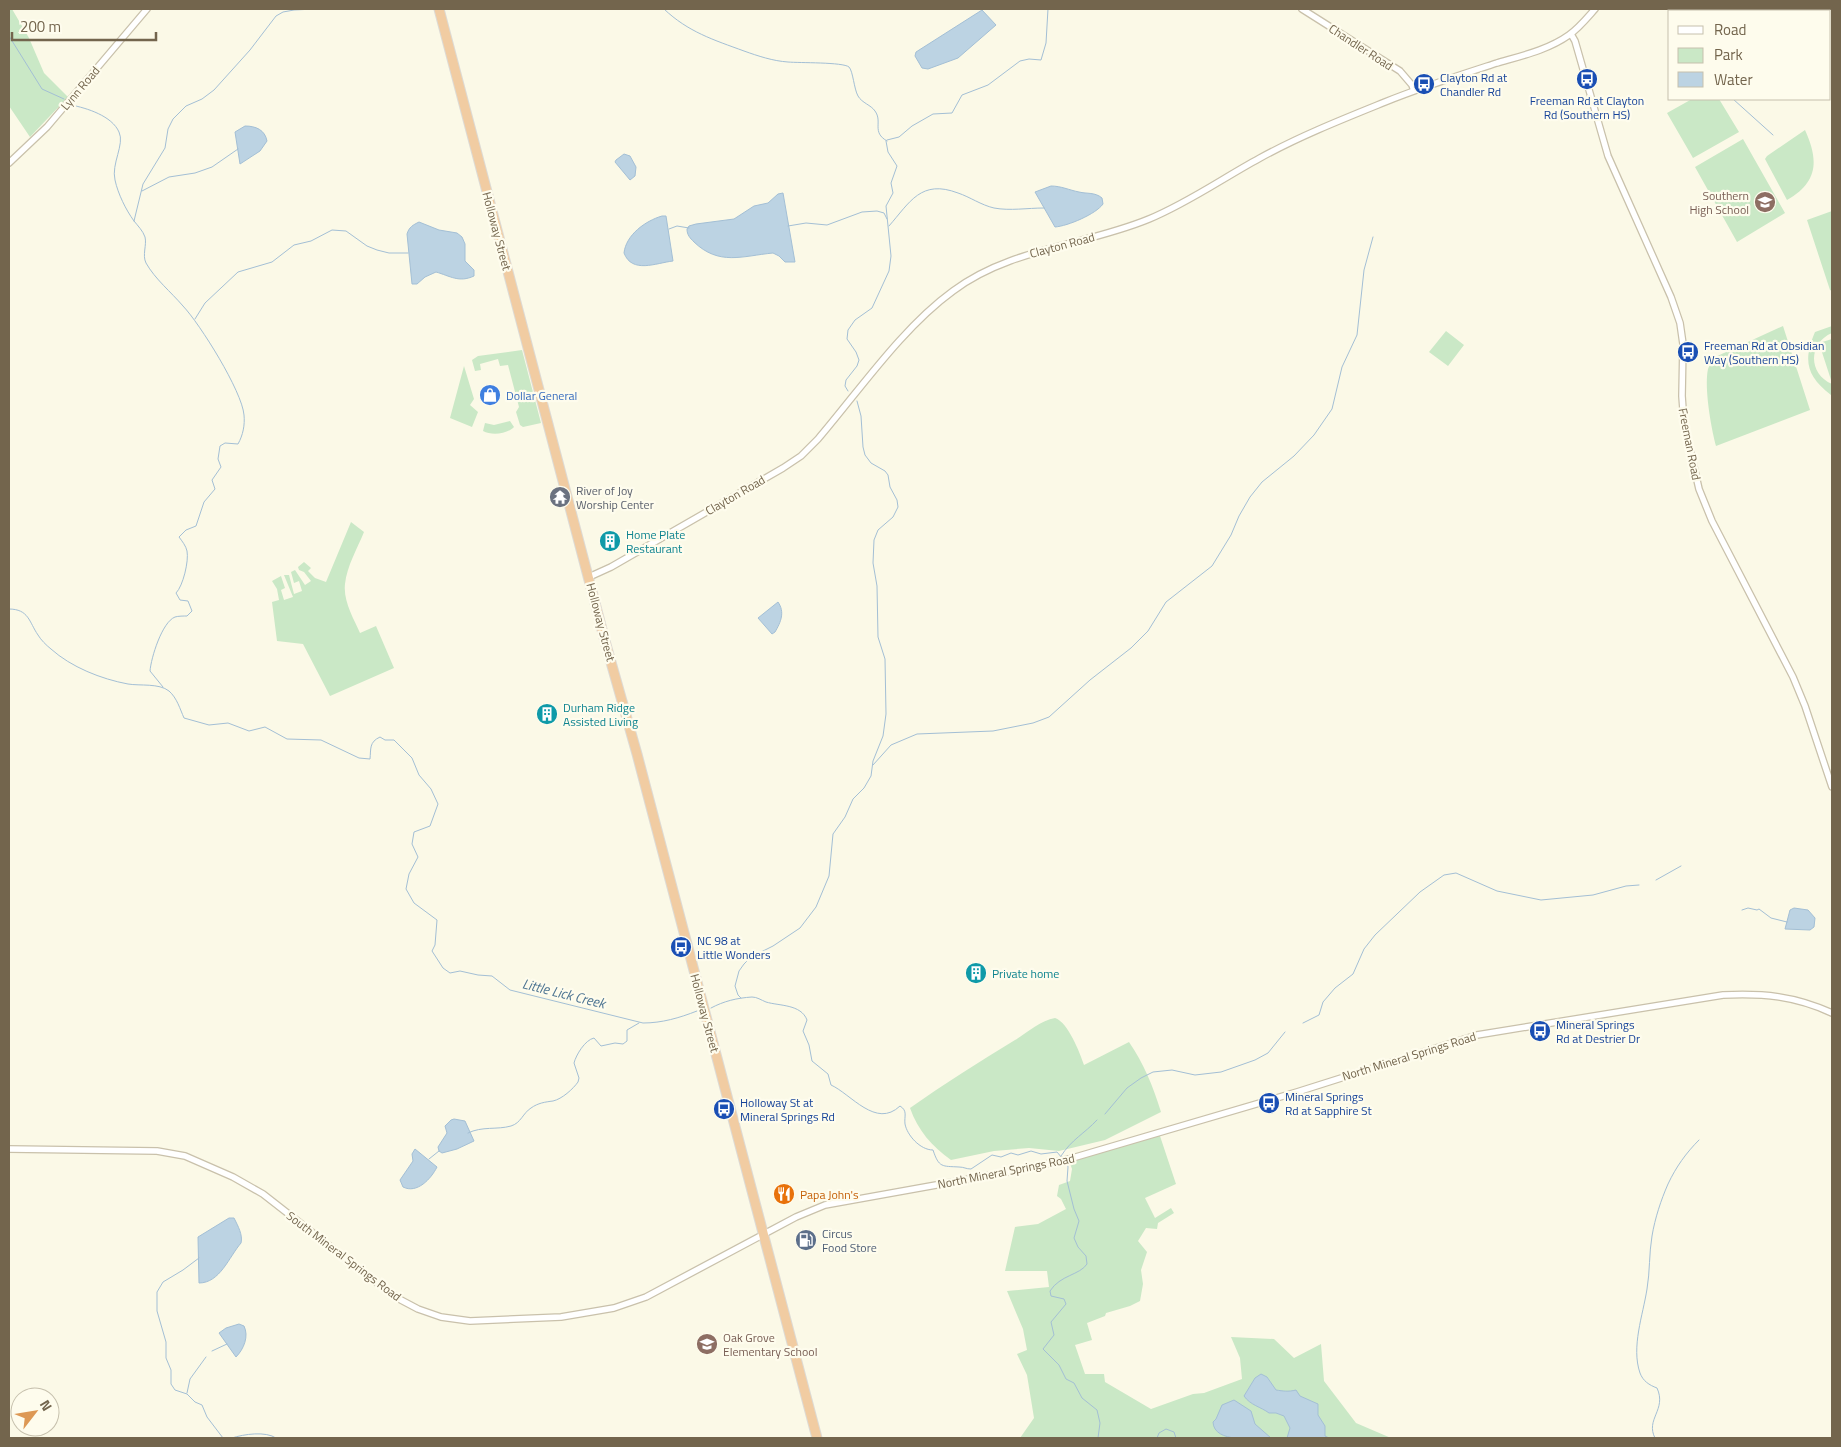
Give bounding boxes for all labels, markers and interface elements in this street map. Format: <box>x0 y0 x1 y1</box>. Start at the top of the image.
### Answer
scale bar <box>12 10 156 42</box>
legend <box>1668 10 1831 100</box>
text: 200 m <box>20 15 61 38</box>
text: Road <box>1714 18 1746 41</box>
street label: Chandler Road <box>1325 19 1397 75</box>
text: Park <box>1714 43 1743 66</box>
street label: Lynn Road <box>56 62 104 114</box>
bus stop icon: Freeman Rd at Clayton Rd (Southern HS) <box>1575 67 1599 91</box>
place label: Clayton Rd at Chandler Rd <box>1440 68 1508 101</box>
text: Water <box>1714 68 1753 91</box>
bus stop icon: Clayton Rd at Chandler Rd <box>1412 72 1436 96</box>
place label: Freeman Rd at Clayton Rd (Southern HS) <box>1530 91 1644 124</box>
place label: Southern High School <box>1689 186 1749 219</box>
street label: Holloway Street <box>477 190 517 273</box>
school or university icon: Southern High School <box>1753 190 1777 214</box>
street label: Clayton Road <box>1027 227 1097 263</box>
place label: Freeman Rd at Obsidian Way (Southern HS) <box>1704 336 1824 369</box>
bus stop icon: Freeman Rd at Obsidian Way (Southern HS) <box>1676 340 1700 364</box>
shop icon: Dollar General <box>478 383 502 407</box>
place label: Dollar General <box>506 386 577 405</box>
street label: Freeman Road <box>1674 406 1706 482</box>
street label: Clayton Road <box>701 470 769 520</box>
place label: River of Joy Worship Center <box>576 481 654 514</box>
temple icon: River of Joy Worship Center <box>548 485 572 509</box>
place label: Home Plate Restaurant <box>626 525 685 558</box>
building icon: Home Plate Restaurant <box>598 529 622 553</box>
street label: Holloway Street <box>581 581 621 664</box>
place label: Durham Ridge Assisted Living <box>563 698 638 731</box>
building icon: Durham Ridge Assisted Living <box>535 702 559 726</box>
place label: NC 98 at Little Wonders <box>697 931 771 964</box>
bus stop icon: NC 98 at Little Wonders <box>669 935 693 959</box>
building icon: Private home <box>964 961 988 985</box>
place label: Private home <box>992 964 1059 983</box>
street label: Holloway Street <box>685 972 725 1055</box>
water label: Little Lick Creek <box>520 973 609 1014</box>
place label: Mineral Springs Rd at Destrier Dr <box>1556 1015 1640 1048</box>
bus stop icon: Mineral Springs Rd at Destrier Dr <box>1528 1019 1552 1043</box>
street label: North Mineral Springs Road <box>1340 1027 1478 1085</box>
place label: Mineral Springs Rd at Sapphire St <box>1285 1087 1373 1120</box>
bus stop icon: Mineral Springs Rd at Sapphire St <box>1257 1091 1281 1115</box>
place label: Holloway St at Mineral Springs Rd <box>740 1093 835 1126</box>
bus stop icon: Holloway St at Mineral Springs Rd <box>712 1097 736 1121</box>
street label: North Mineral Springs Road <box>936 1148 1076 1194</box>
restaurant icon: Papa John's <box>772 1182 796 1206</box>
place label: Papa John's <box>800 1185 859 1204</box>
street label: South Mineral Springs Road <box>282 1206 406 1306</box>
place label: Circus Food Store <box>822 1224 877 1257</box>
fuel station icon: Circus Food Store <box>794 1228 818 1252</box>
place label: Oak Grove Elementary School <box>723 1328 817 1361</box>
school or university icon: Oak Grove Elementary School <box>695 1332 719 1356</box>
north arrow <box>10 1387 60 1437</box>
text: N <box>35 1395 58 1415</box>

